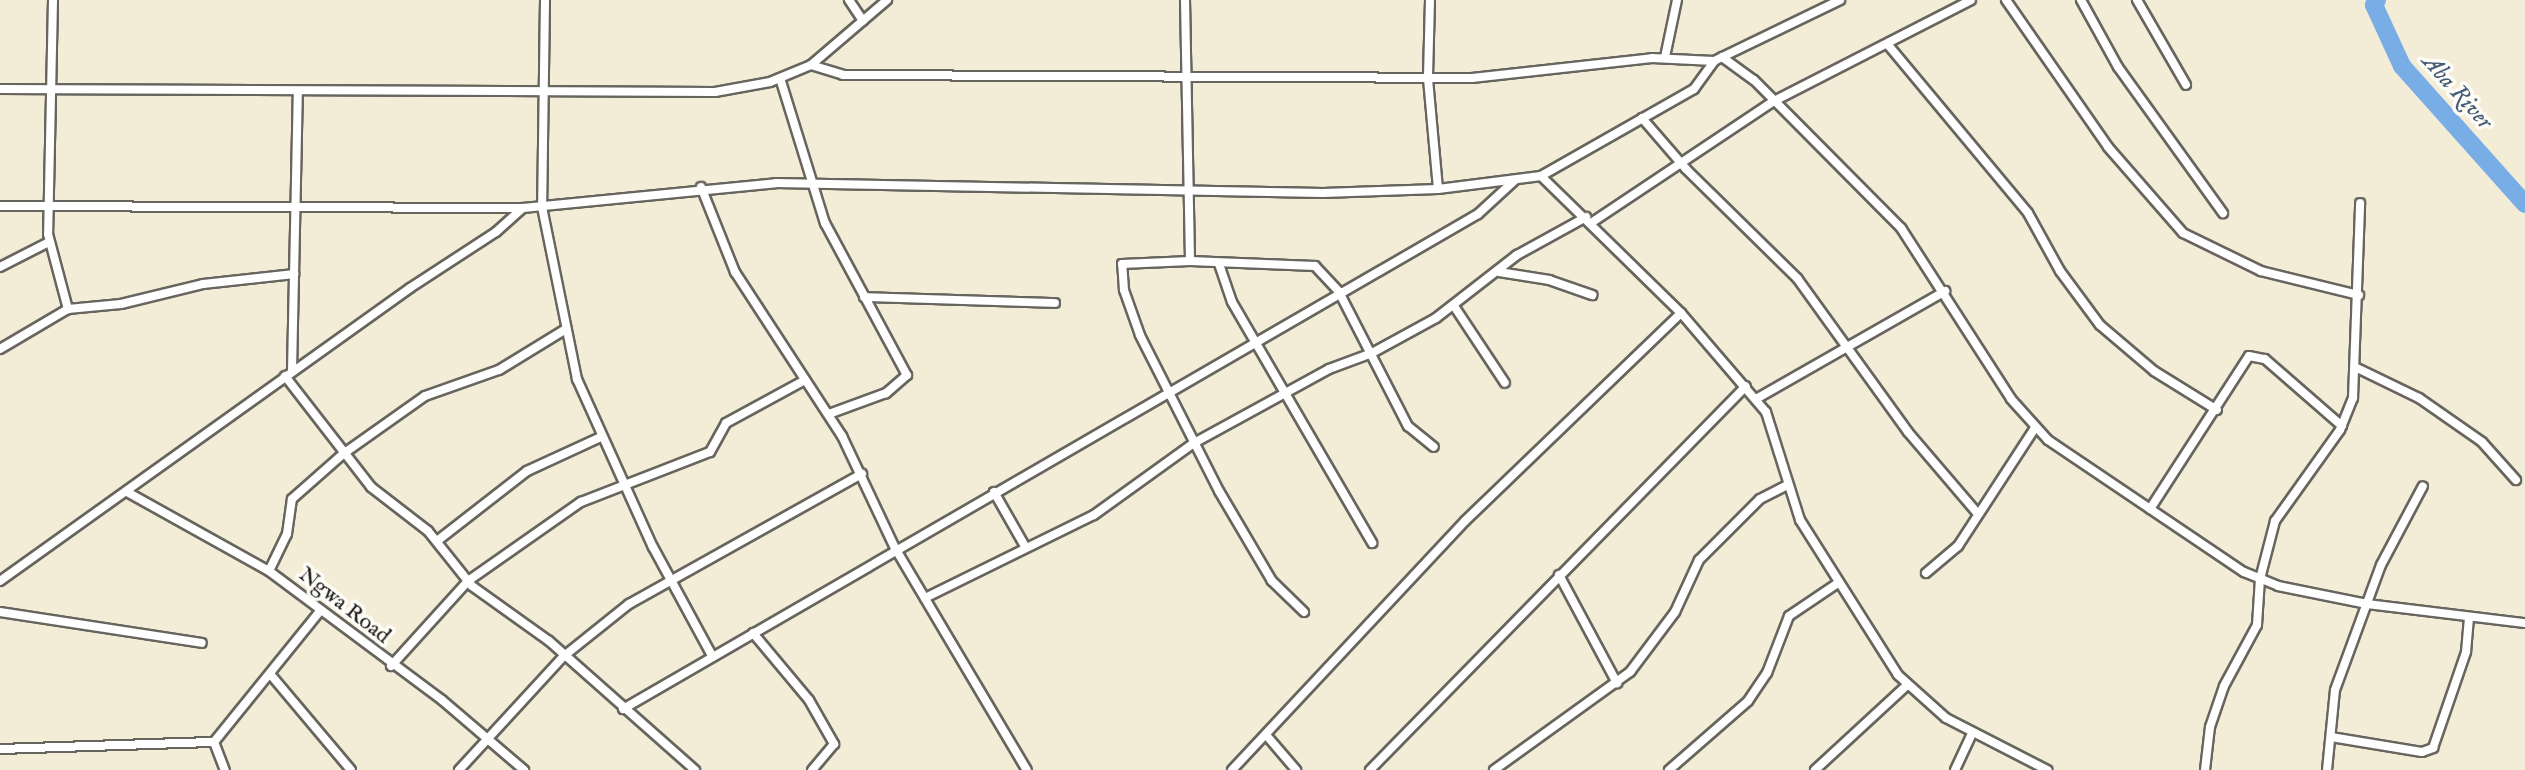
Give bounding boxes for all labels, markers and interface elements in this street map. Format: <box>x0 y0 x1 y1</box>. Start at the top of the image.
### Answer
water label: Aba River <box>2416 48 2498 136</box>
street label: Ngwa Road <box>293 562 395 650</box>

